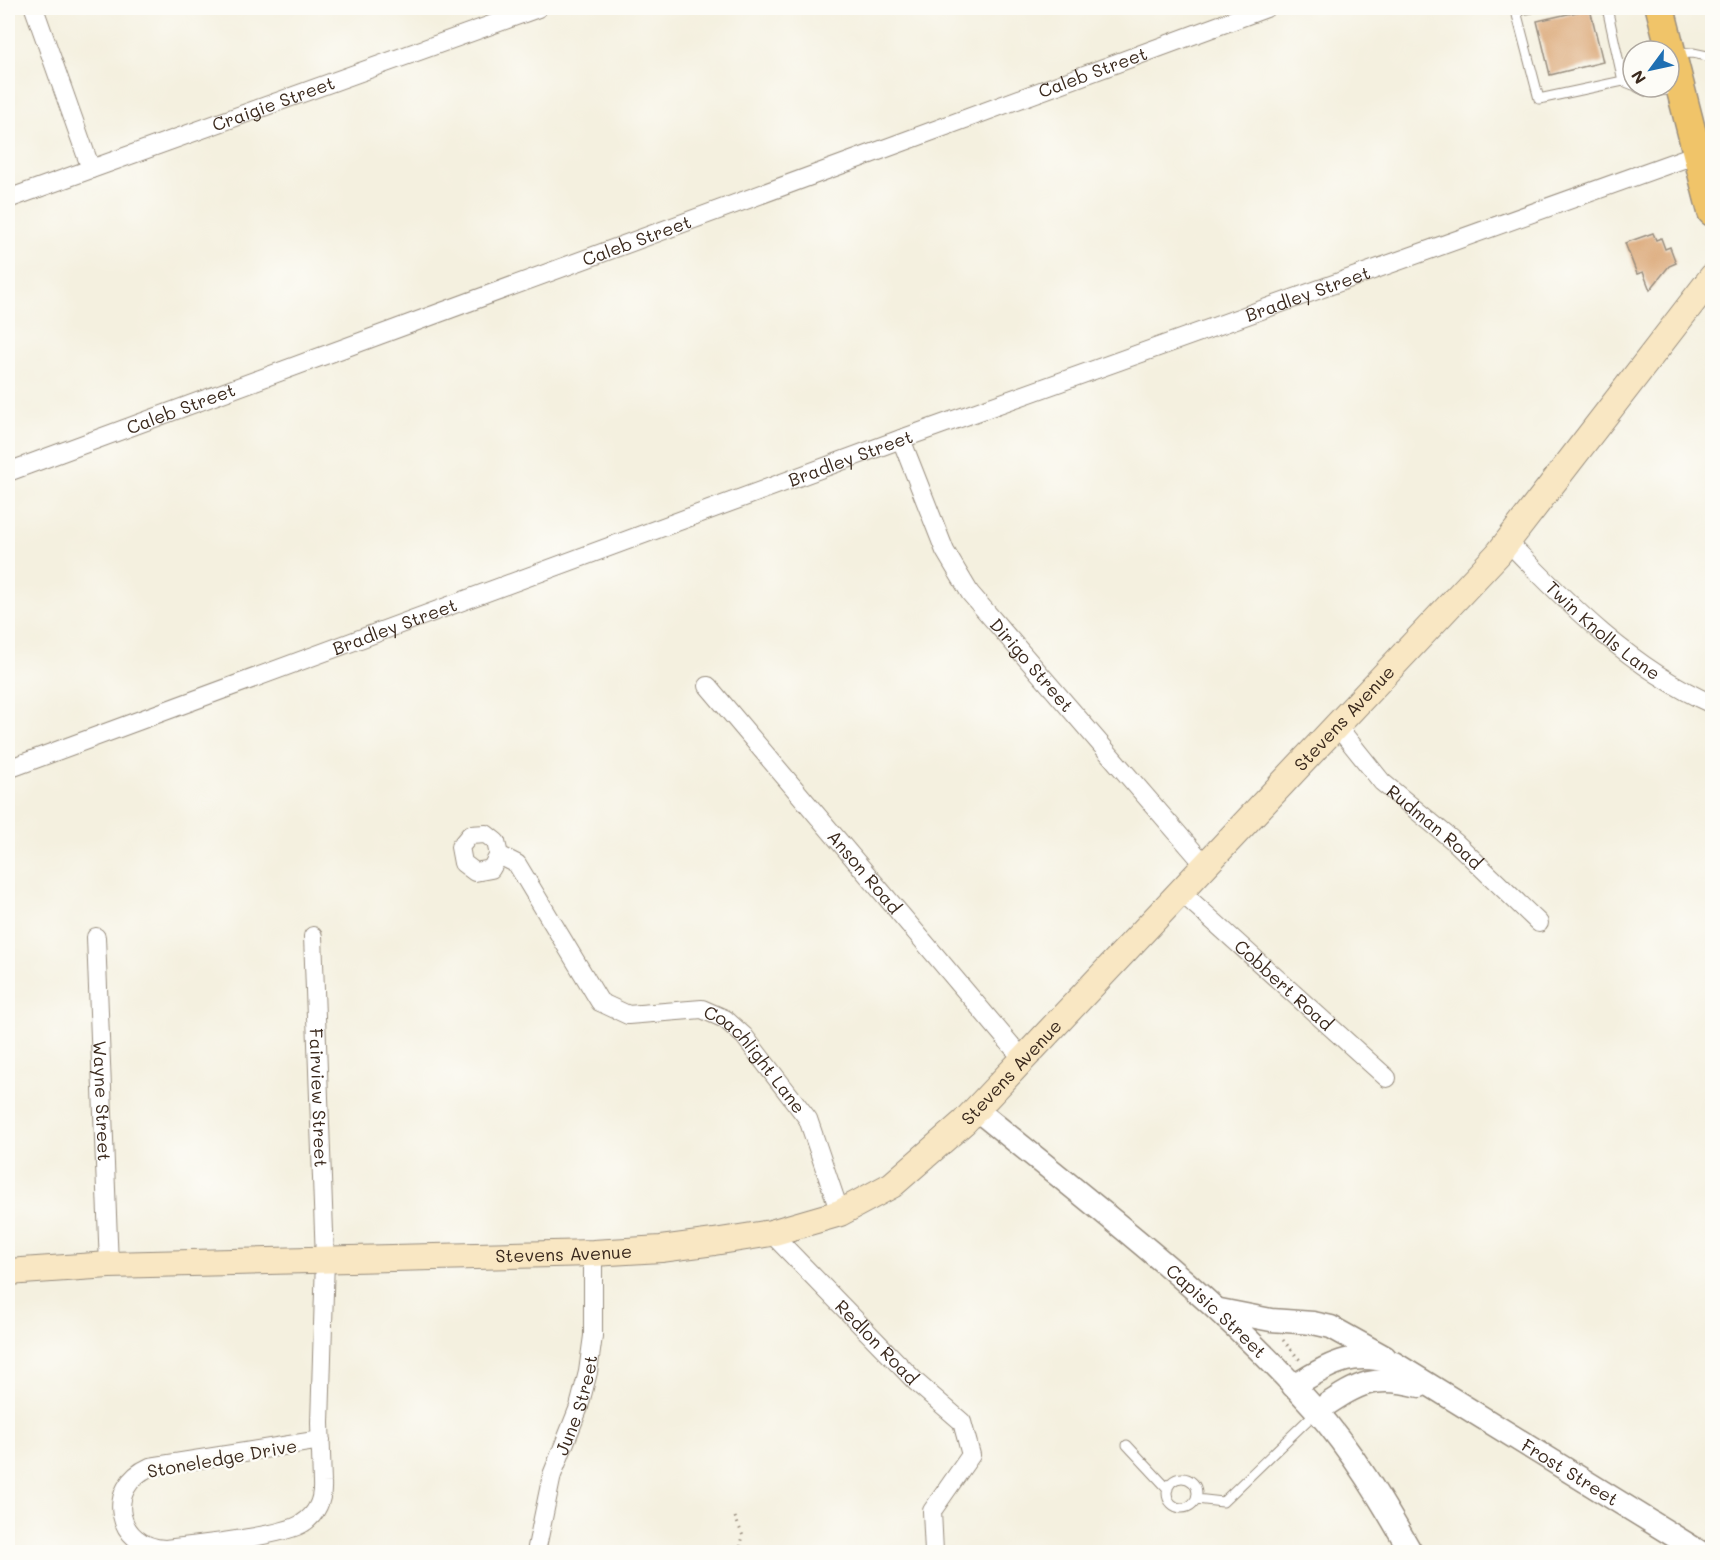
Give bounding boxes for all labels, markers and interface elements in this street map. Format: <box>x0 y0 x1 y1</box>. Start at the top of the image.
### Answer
north arrow <box>1621 39 1681 99</box>
street label: Caleb Street <box>1035 41 1150 103</box>
text: N <box>1626 67 1650 88</box>
street label: Craigie Street <box>209 70 338 137</box>
street label: Caleb Street <box>579 209 694 271</box>
street label: Bradley Street <box>1242 260 1373 327</box>
street label: Caleb Street <box>123 377 238 439</box>
street label: Bradley Street <box>785 424 916 492</box>
street label: Twin Knolls Lane <box>1541 575 1665 685</box>
street label: Bradley Street <box>329 592 460 660</box>
street label: Dirigo Street <box>985 613 1079 717</box>
street label: Stevens Avenue <box>1288 660 1400 776</box>
street label: Rudman Road <box>1382 779 1488 874</box>
street label: Anson Road <box>823 825 907 919</box>
street label: Cobbert Road <box>1229 934 1338 1036</box>
street label: Coachlight Lane <box>700 999 811 1118</box>
street label: Stevens Avenue <box>956 1014 1067 1130</box>
street label: Fairview Street <box>304 1028 334 1168</box>
street label: Wayne Street <box>88 1040 117 1162</box>
street label: Stevens Avenue <box>495 1239 633 1267</box>
street label: Capisic Street <box>1161 1258 1272 1363</box>
street label: Redlon Road <box>830 1294 924 1390</box>
street label: June Street <box>549 1353 602 1459</box>
street label: Stoneledge Drive <box>145 1433 299 1483</box>
street label: Frost Street <box>1517 1433 1623 1511</box>

